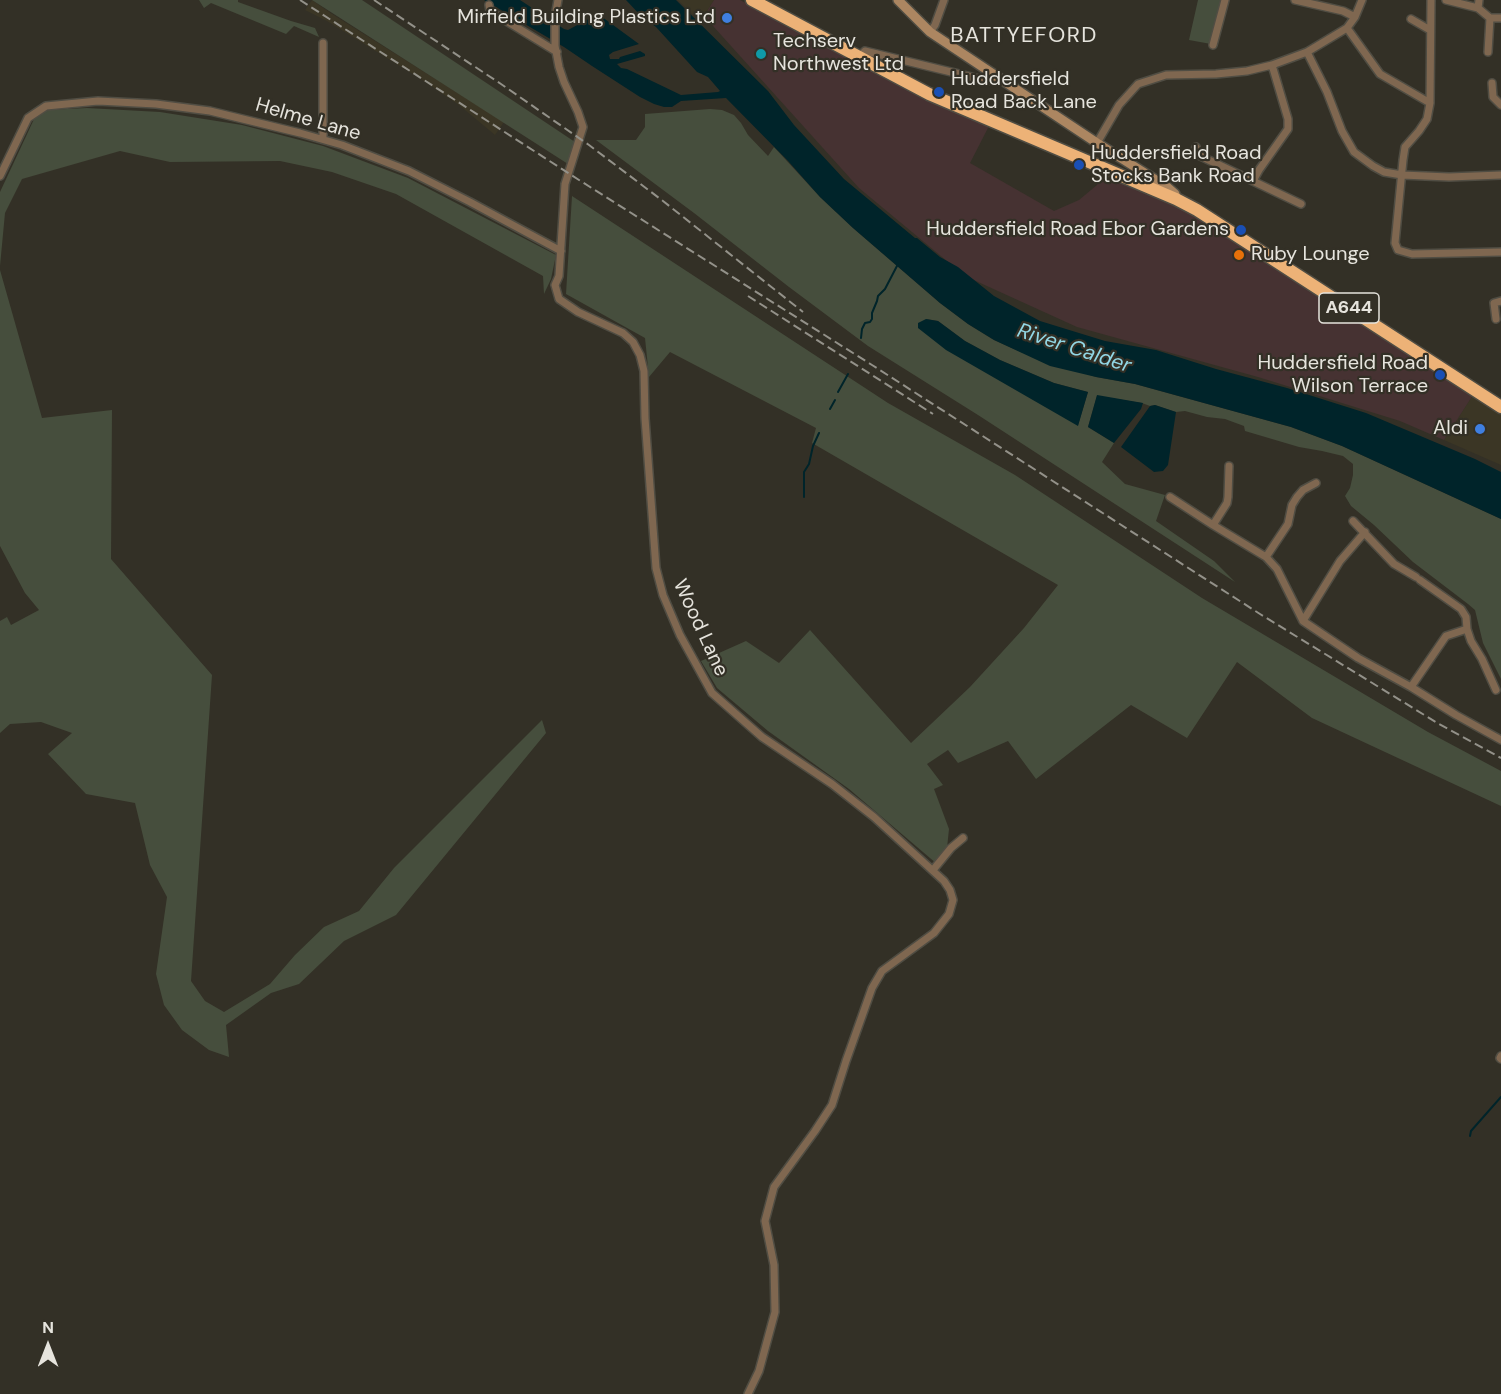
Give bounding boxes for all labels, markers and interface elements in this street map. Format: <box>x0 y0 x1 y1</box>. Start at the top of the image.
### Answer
place label: Mirfield Building Plastics Ltd <box>457 6 715 30</box>
marker: Mirfield Building Plastics Ltd <box>720 11 734 25</box>
district label: BATTYEFORD <box>950 23 1098 49</box>
place label: Techserv Northwest Ltd <box>773 30 904 77</box>
marker: Techserv Northwest Ltd <box>754 47 768 61</box>
place label: Huddersfield Road Back Lane <box>951 68 1097 115</box>
marker: Huddersfield Road Back Lane <box>932 85 946 99</box>
street label: Helme Lane <box>253 94 363 146</box>
place label: Huddersfield Road Stocks Bank Road <box>1091 142 1261 189</box>
marker: Huddersfield Road Stocks Bank Road <box>1072 158 1086 172</box>
place label: Huddersfield Road Ebor Gardens <box>926 218 1229 242</box>
marker: Huddersfield Road Ebor Gardens <box>1234 223 1248 237</box>
place label: Ruby Lounge <box>1251 243 1370 267</box>
marker: Ruby Lounge <box>1232 248 1246 262</box>
road number: A644 <box>1319 293 1379 323</box>
water label: River Calder <box>1014 319 1134 379</box>
place label: Huddersfield Road Wilson Terrace <box>1258 352 1428 399</box>
marker: Huddersfield Road Wilson Terrace <box>1433 368 1447 382</box>
place label: Aldi <box>1433 417 1468 441</box>
marker: Aldi <box>1473 422 1487 436</box>
street label: Wood Lane <box>667 576 733 680</box>
north arrow <box>18 1316 78 1376</box>
text: N <box>42 1317 54 1338</box>

